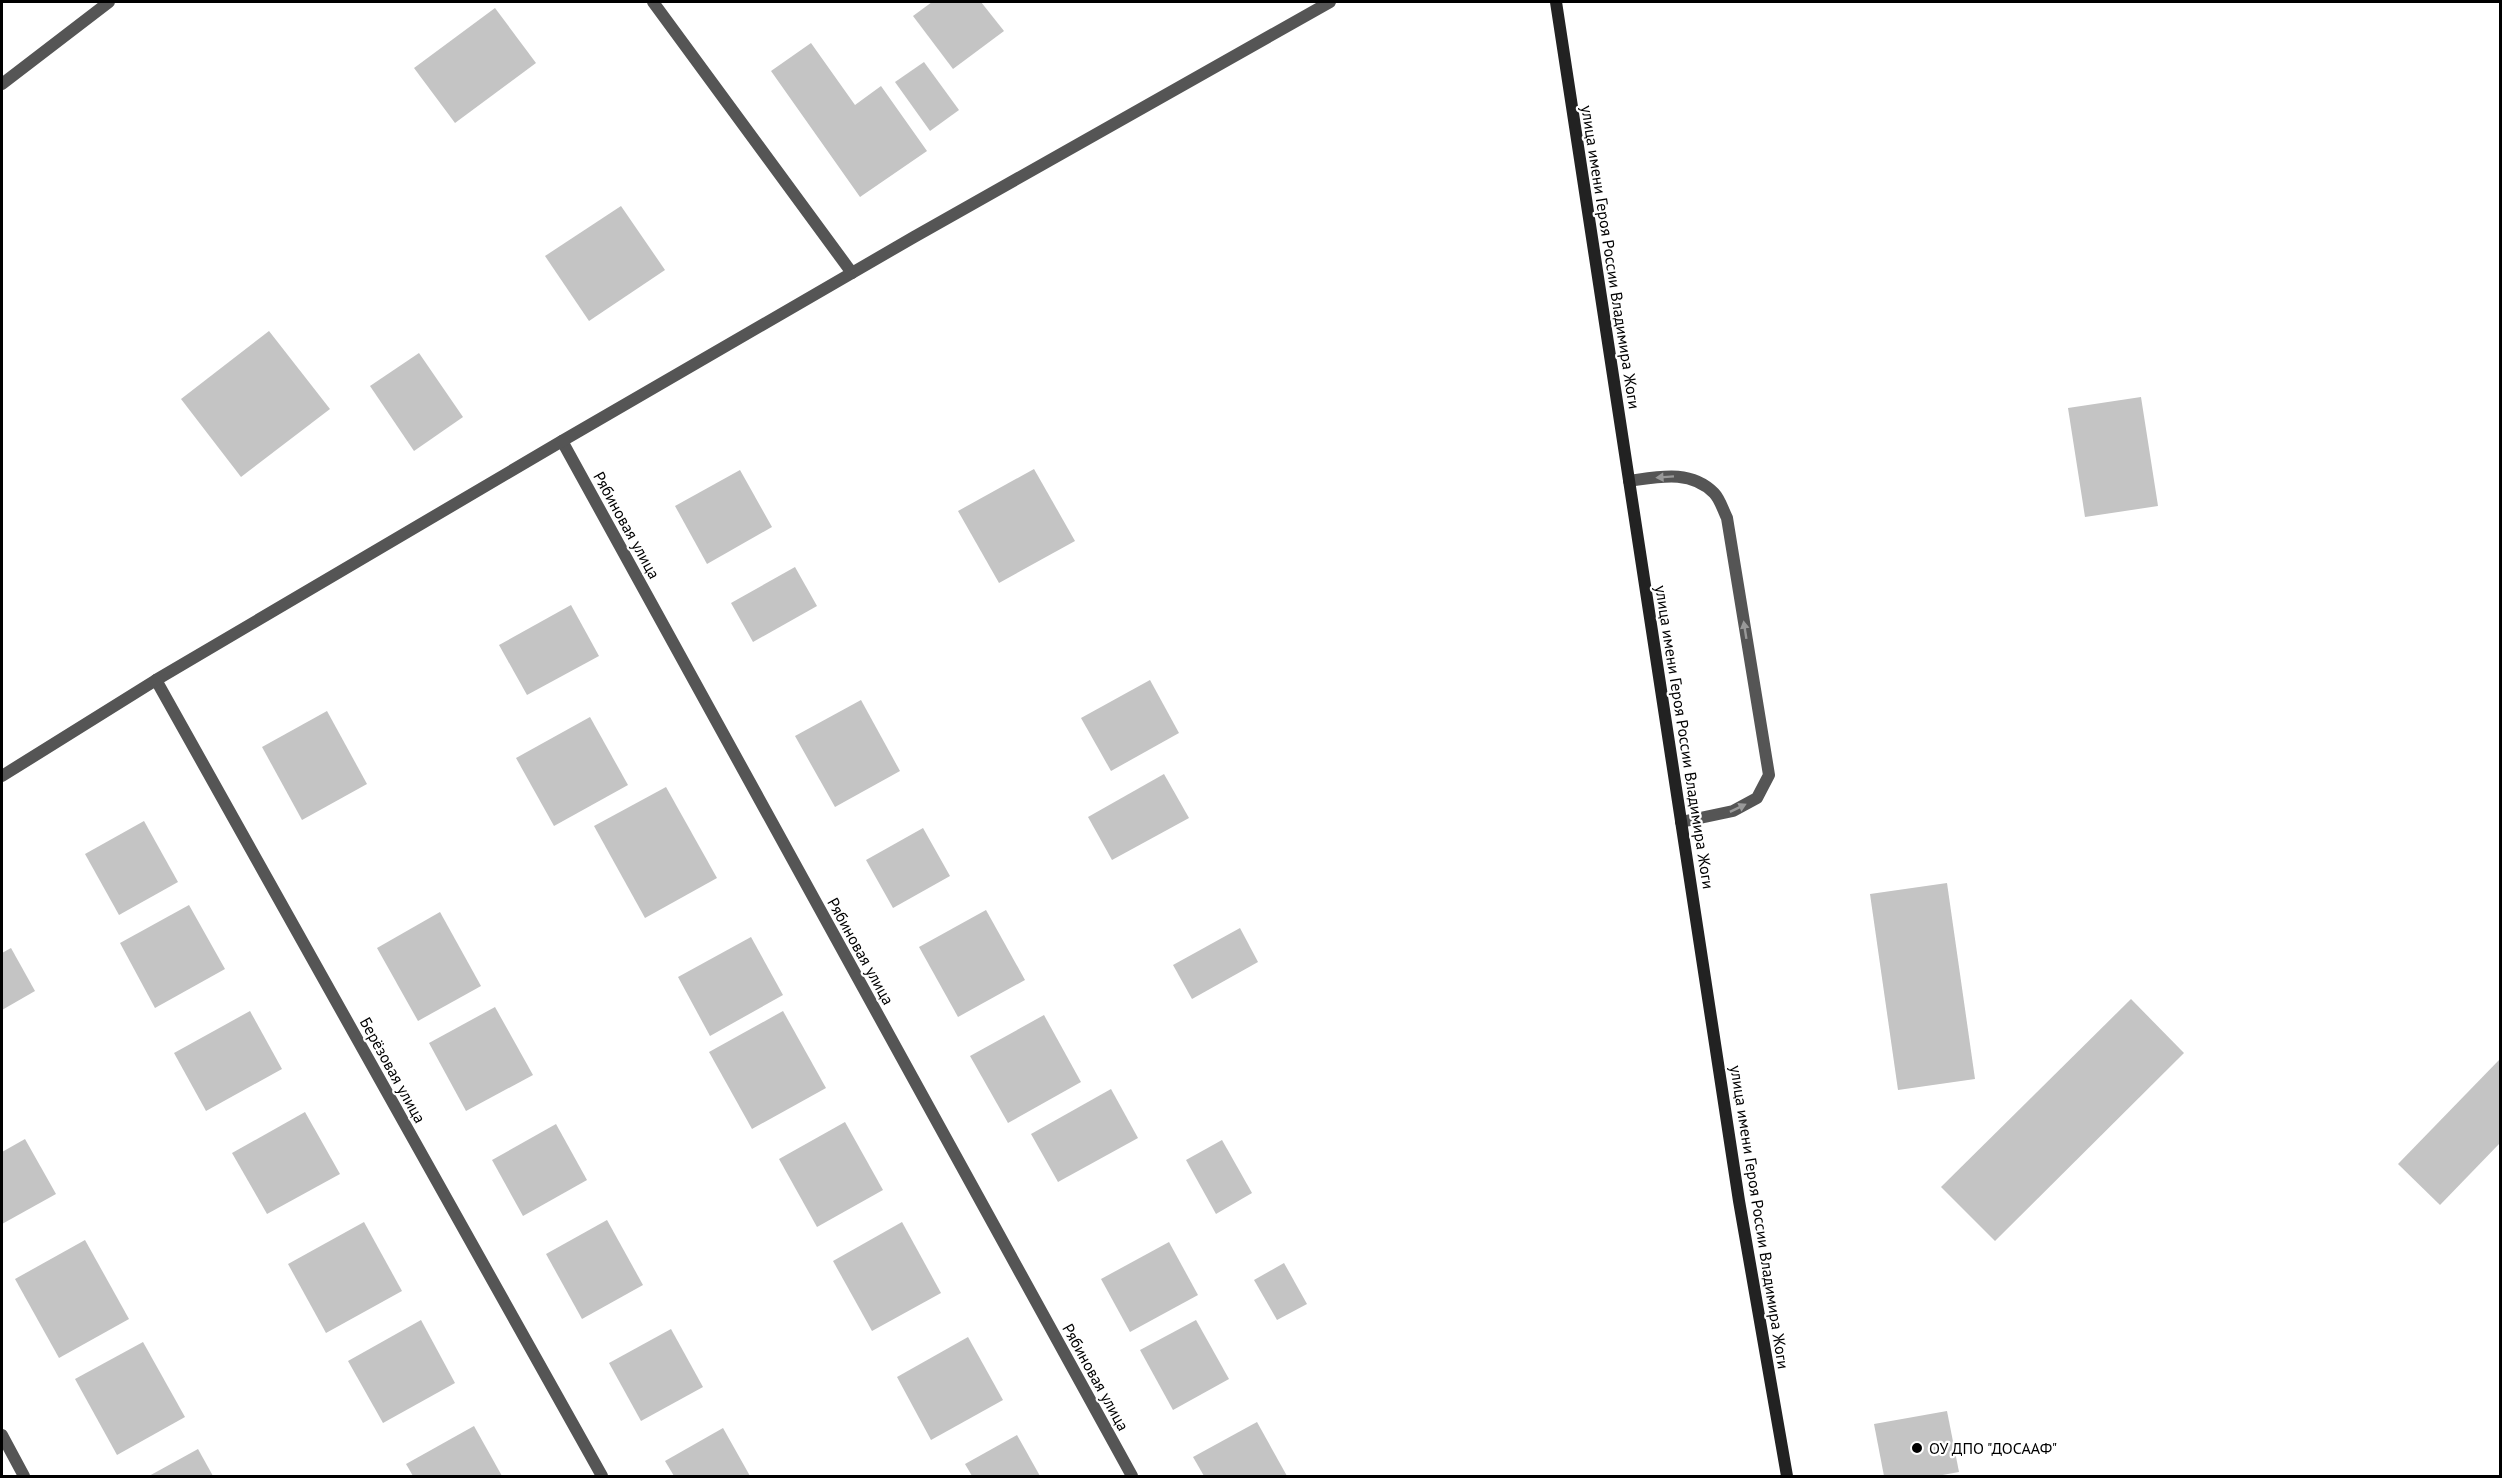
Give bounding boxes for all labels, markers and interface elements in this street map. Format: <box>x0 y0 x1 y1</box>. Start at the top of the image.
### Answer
street label: улица имени Героя России Владимира Жоги <box>1577 104 1645 410</box>
street label: Рябиновая улица <box>589 468 665 582</box>
one-way arrow <box>1656 472 1675 482</box>
street label: улица имени Героя России Владимира Жоги <box>1651 584 1719 890</box>
one-way arrow <box>1741 620 1750 639</box>
one-way arrow <box>1729 803 1746 812</box>
street label: Рябиновая улица <box>823 894 899 1008</box>
street label: Берёзовая улица <box>356 1014 430 1126</box>
street label: улица имени Героя России Владимира Жоги <box>1726 1064 1794 1370</box>
street label: Рябиновая улица <box>1058 1320 1134 1434</box>
place label: ОУ ДПО "ДОСААФ" <box>1929 1438 2057 1458</box>
marker: ОУ ДПО "ДОСААФ" <box>1910 1441 1924 1455</box>

